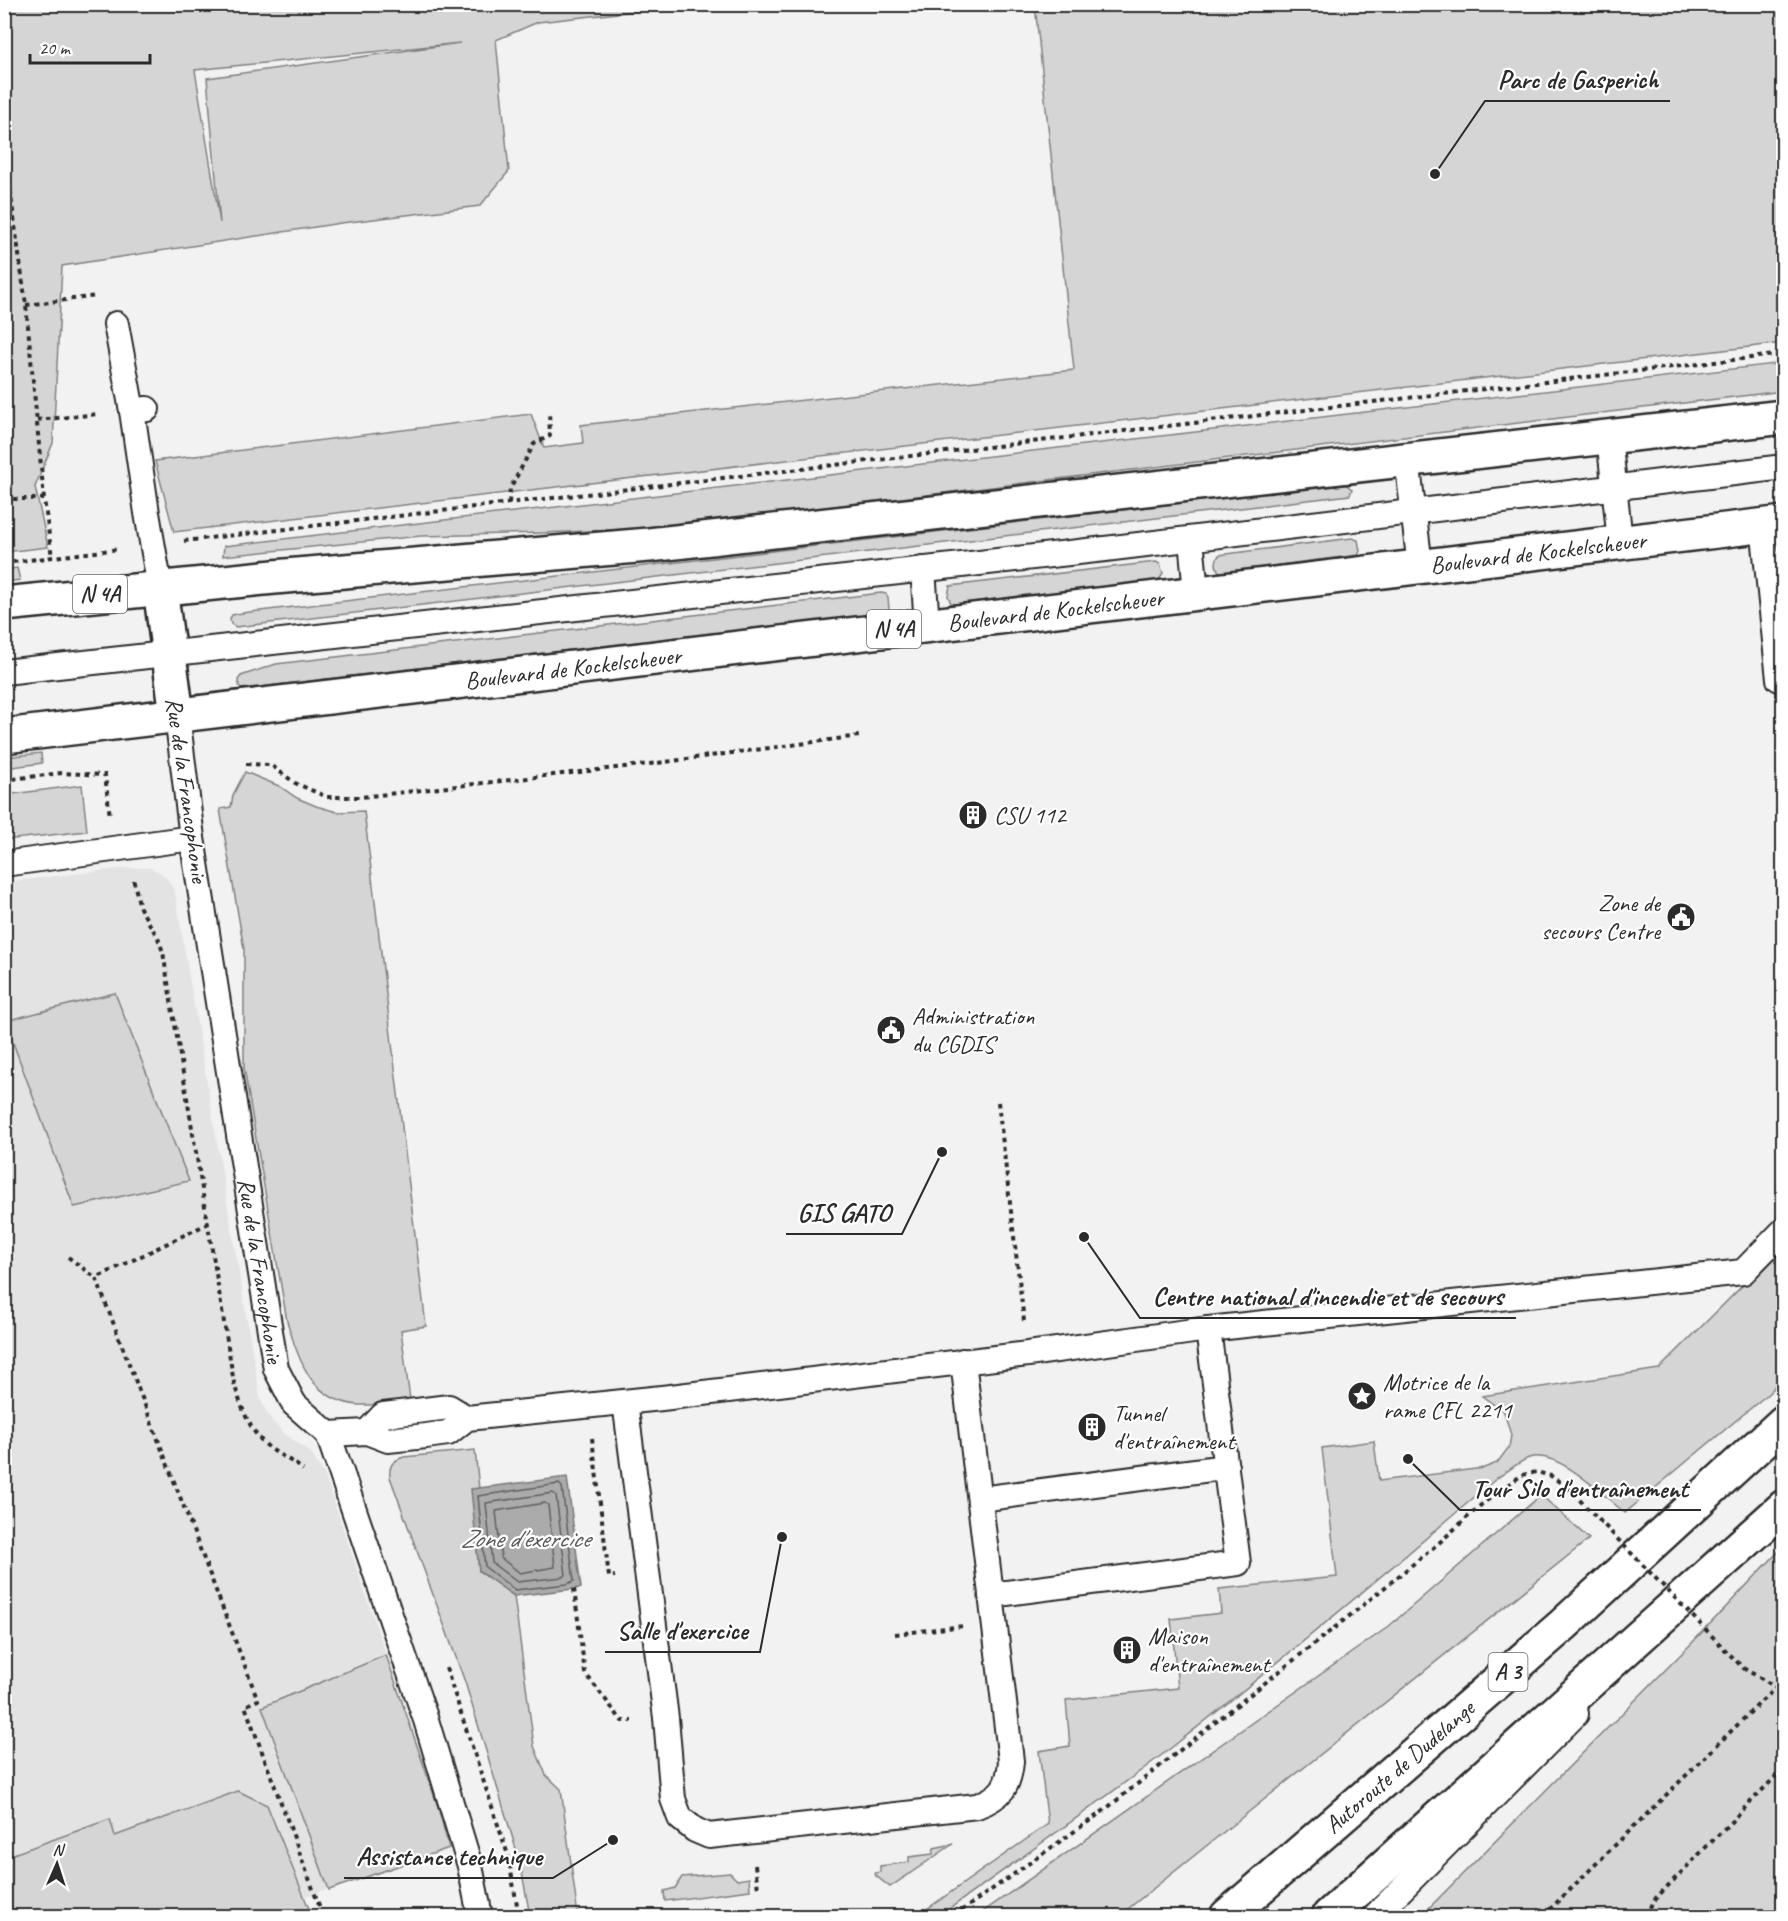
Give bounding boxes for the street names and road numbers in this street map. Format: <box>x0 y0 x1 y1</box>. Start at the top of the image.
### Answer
street label: Boulevard de Kockelscheuer <box>1428 524 1650 580</box>
road number: N 4A <box>73 575 127 613</box>
street label: Boulevard de Kockelscheuer <box>946 582 1167 638</box>
road number: N 4A <box>867 610 921 648</box>
street label: Boulevard de Kockelscheuer <box>463 640 685 696</box>
street label: Rue de la Francophonie <box>159 695 215 887</box>
street label: Rue de la Francophonie <box>231 1176 290 1367</box>
road number: A 3 <box>1488 1653 1528 1691</box>
street label: Autoroute de Dudelange <box>1318 1692 1482 1840</box>

